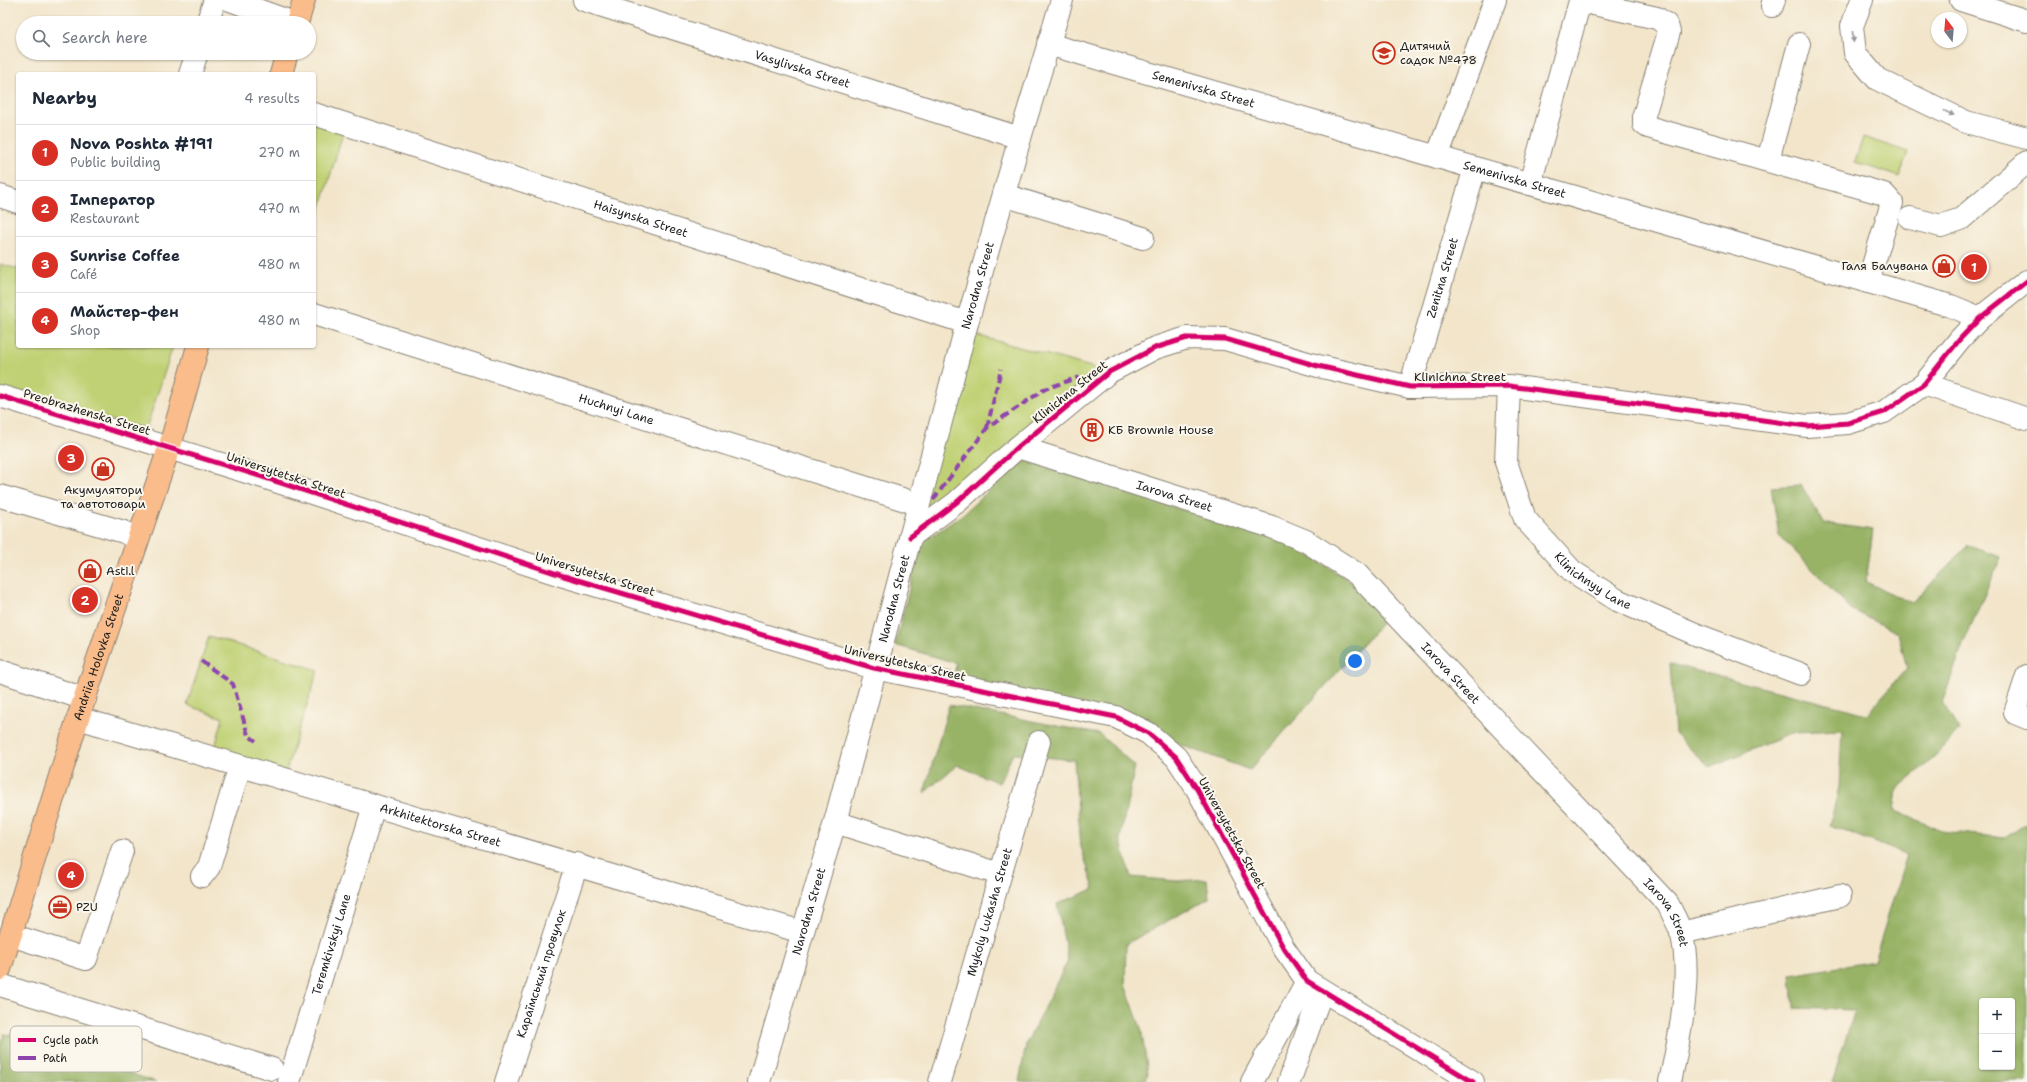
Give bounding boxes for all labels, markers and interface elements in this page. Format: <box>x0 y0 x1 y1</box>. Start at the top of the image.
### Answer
north arrow <box>1931 12 1967 48</box>
search box <box>16 16 316 60</box>
icon: search <box>30 27 52 49</box>
text: Search here <box>62 28 148 48</box>
one-way arrow <box>1850 31 1857 43</box>
place label: Дитячий садок №478 <box>1400 38 1477 68</box>
school or university icon: Дитячий садок №478 <box>1371 40 1397 66</box>
street label: Vasylivska Street <box>752 46 852 92</box>
street label: Semenivska Street <box>1150 67 1257 112</box>
text: Nearby <box>32 87 97 109</box>
text: 4 results <box>244 90 300 107</box>
one-way arrow <box>1944 110 1955 117</box>
text: Nova Poshta #191 <box>70 134 213 154</box>
text: 1 <box>42 144 48 161</box>
text: 270 m <box>258 144 300 161</box>
text: Public building <box>70 154 161 171</box>
street label: Semenivska Street <box>1462 157 1568 202</box>
text: Імператор <box>70 190 155 210</box>
street label: Haisynska Street <box>591 196 690 241</box>
text: 2 <box>40 200 50 217</box>
text: 470 m <box>258 200 300 217</box>
text: Restaurant <box>70 210 140 227</box>
street label: Zenitna Street <box>1423 236 1462 320</box>
street label: Narodna Street <box>958 240 998 331</box>
text: Sunrise Coffee <box>70 246 180 266</box>
pin: 1 <box>1961 252 1987 282</box>
shop icon: Галя Балувана <box>1931 253 1957 279</box>
text: 3 <box>40 256 50 273</box>
text: 480 m <box>258 256 300 273</box>
place label: Галя Балувана <box>1841 258 1929 274</box>
text: Café <box>70 266 97 283</box>
text: Майстер-фен <box>70 302 179 322</box>
text: 4 <box>40 312 50 329</box>
text: 480 m <box>258 312 300 329</box>
text: Shop <box>70 322 100 339</box>
street label: Klinichna Street <box>1029 357 1111 427</box>
street label: Klinichna Street <box>1414 369 1506 385</box>
street label: Preobrazhenska Street <box>21 385 153 439</box>
street label: Huchnyi Lane <box>577 390 656 429</box>
building icon: КБ Brownie House <box>1079 417 1105 443</box>
place label: КБ Brownie House <box>1108 422 1214 438</box>
pin: 3 <box>58 443 84 473</box>
street label: Universytetska Street <box>224 448 348 502</box>
shop icon: Акумулятори та автотовари <box>90 456 116 482</box>
street label: Iarova Street <box>1134 477 1214 516</box>
place label: Акумулятори та автотовари <box>60 482 146 512</box>
street label: Universytetska Street <box>533 548 657 600</box>
street label: Klinichnyy Lane <box>1551 549 1634 613</box>
street label: Narodna Street <box>875 553 913 644</box>
shop icon: Asti.l <box>77 558 103 584</box>
place label: Asti.l <box>106 563 135 579</box>
pin: 2 <box>72 585 98 615</box>
street label: Andriia Holovka Street <box>70 592 127 723</box>
street label: Iarova Street <box>1418 639 1483 707</box>
street label: Universytetska Street <box>842 641 968 685</box>
your location <box>1345 651 1365 671</box>
street label: Universytetska Street <box>1195 775 1269 891</box>
street label: Arkhitektorska Street <box>378 800 503 851</box>
street label: Mykoly Lukasha Street <box>963 846 1016 978</box>
pin: 4 <box>58 860 84 890</box>
street label: Narodna Street <box>789 865 829 957</box>
street label: Iarova Street <box>1640 875 1692 948</box>
street label: Teremkivskyi Lane <box>308 891 355 997</box>
office icon: PZU <box>47 894 73 920</box>
place label: PZU <box>76 899 98 915</box>
street label: Караїмський провулок <box>513 907 570 1040</box>
map controls <box>1979 998 2015 1070</box>
button: + <box>1979 998 2015 1034</box>
legend <box>10 1026 142 1072</box>
text: Cycle path <box>43 1033 99 1048</box>
button: − <box>1979 1034 2015 1070</box>
text: Path <box>43 1051 67 1066</box>

